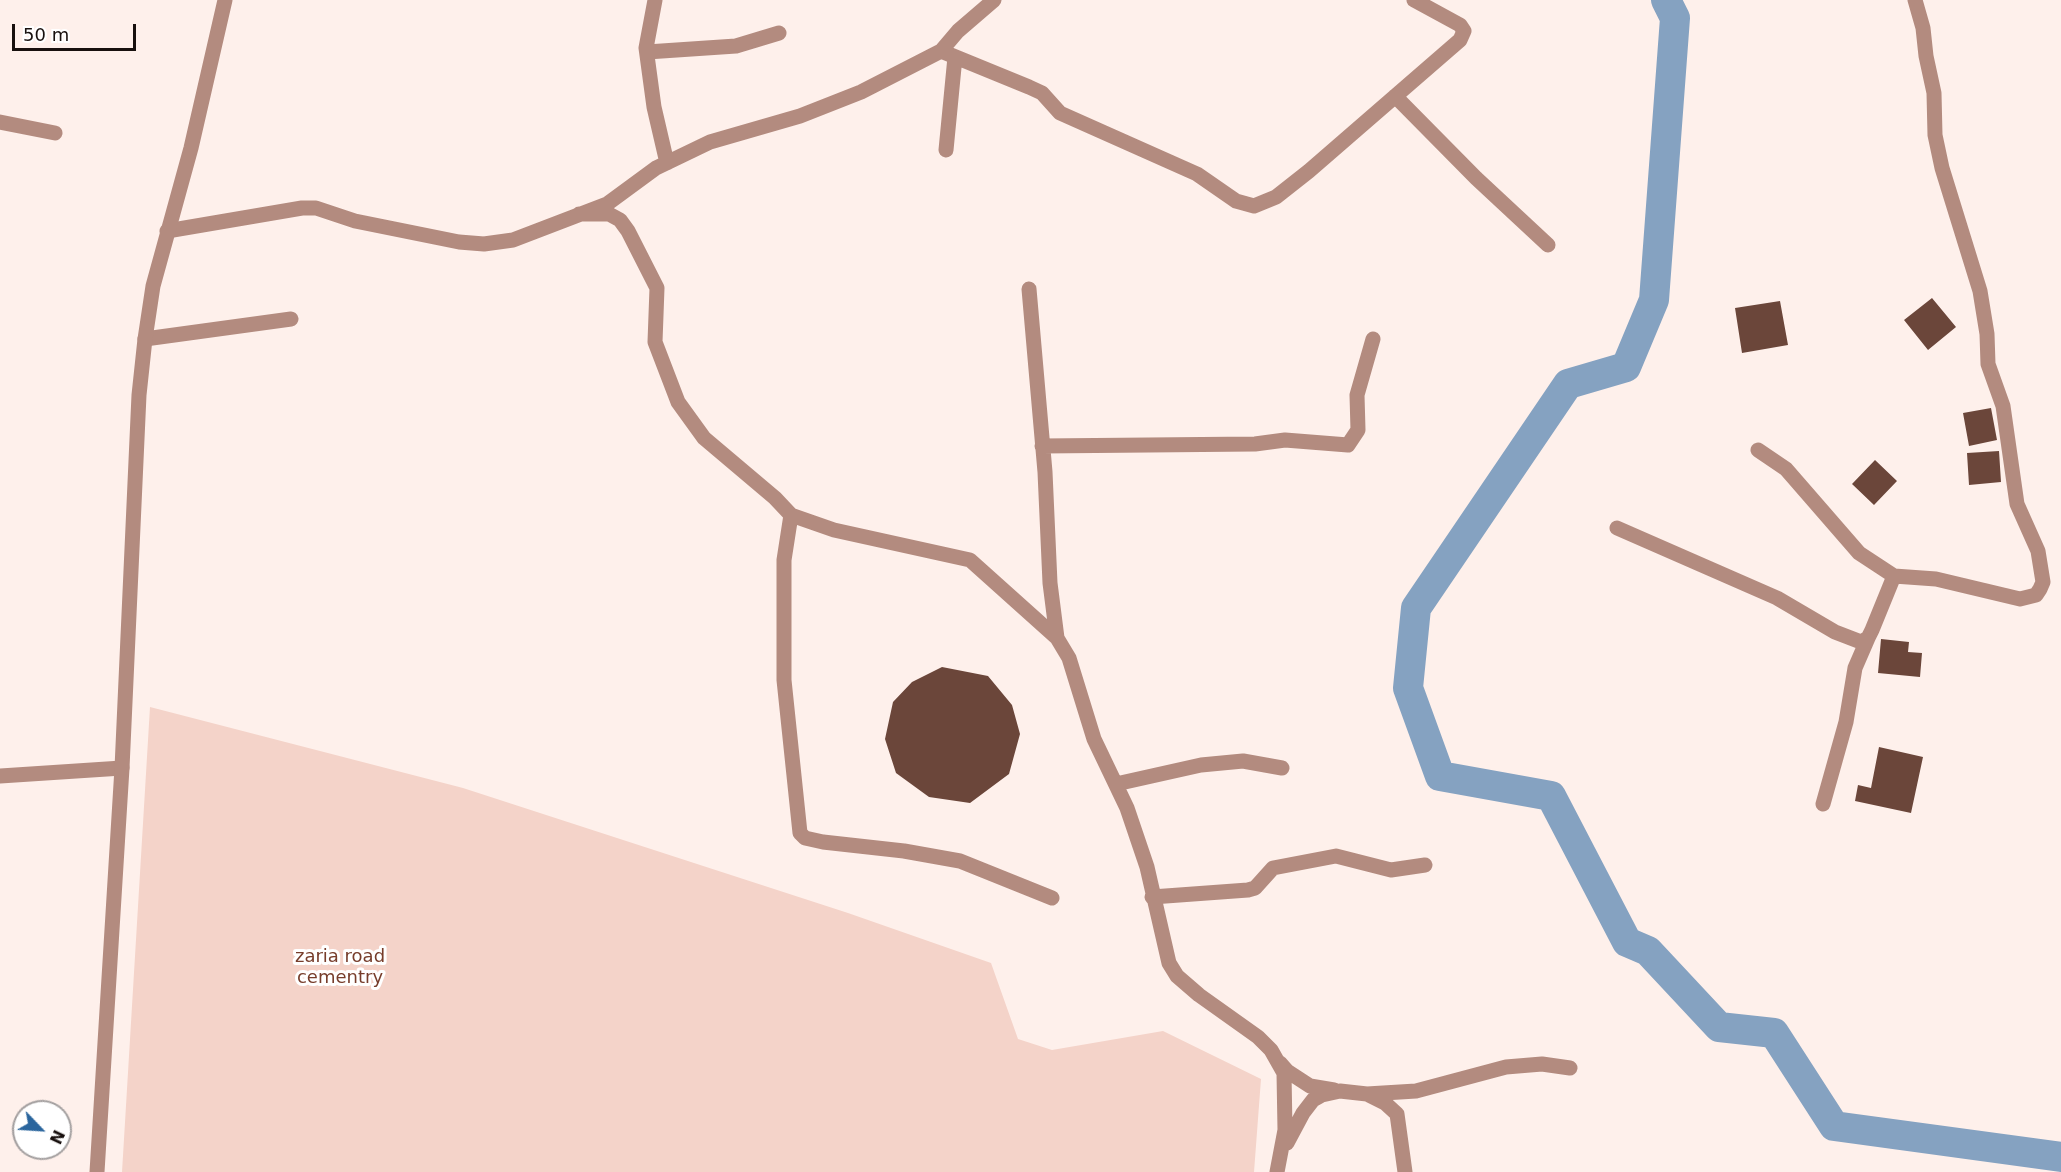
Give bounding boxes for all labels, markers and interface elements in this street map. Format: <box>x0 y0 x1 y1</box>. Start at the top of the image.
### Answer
scale bar <box>15 12 140 50</box>
text: 50 m <box>23 24 69 45</box>
park label: zaria road cementry <box>295 946 385 988</box>
north arrow <box>12 1100 72 1160</box>
text: N <box>46 1127 68 1147</box>

